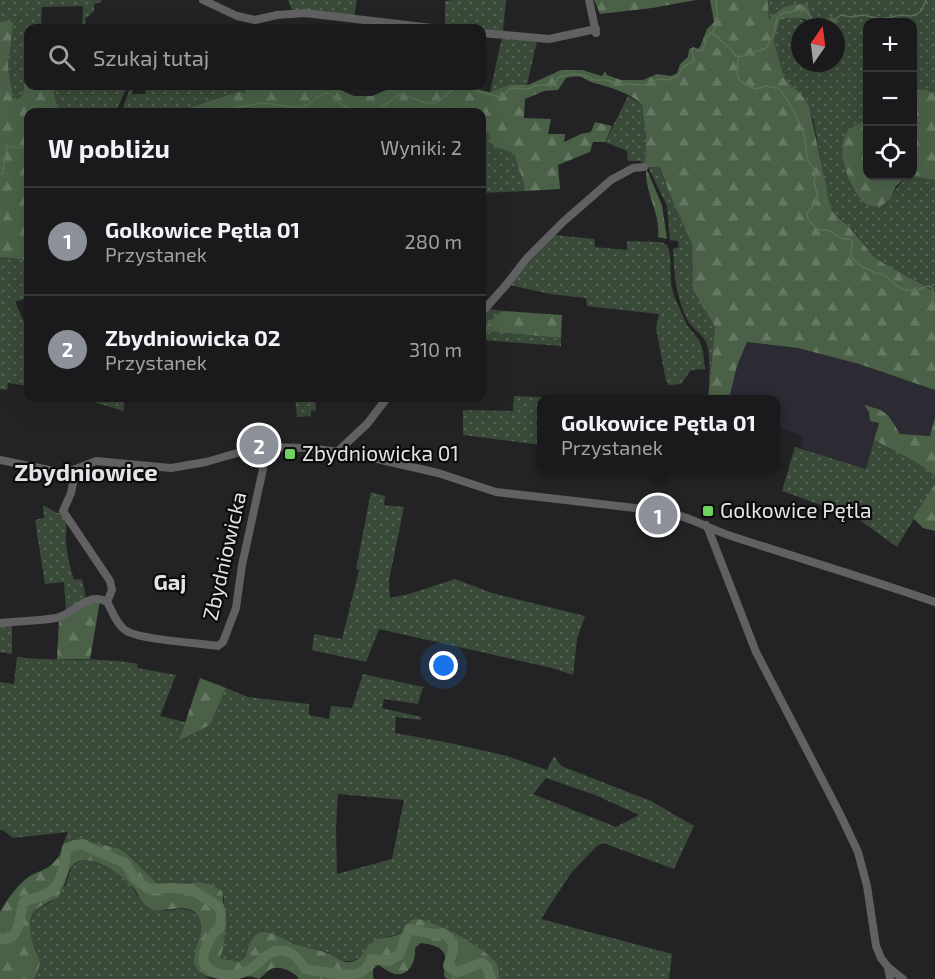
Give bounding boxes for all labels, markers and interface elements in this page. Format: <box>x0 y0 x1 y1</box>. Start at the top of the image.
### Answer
north arrow <box>791 18 845 72</box>
map controls <box>863 18 917 180</box>
button: + <box>863 18 917 72</box>
search box <box>24 24 486 90</box>
icon: search <box>45 41 78 74</box>
text: Szukaj tutaj <box>93 44 209 70</box>
button: − <box>863 72 917 126</box>
button: locate <box>863 126 917 180</box>
text: W pobliżu <box>48 132 170 163</box>
text: Wyniki: 2 <box>380 135 462 159</box>
text: Golkowice Pętla 01 <box>105 216 300 242</box>
text: 1 <box>63 229 72 253</box>
text: 280 m <box>405 229 462 253</box>
text: Przystanek <box>105 242 207 266</box>
text: Zbydniowicka 02 <box>105 324 281 350</box>
text: 2 <box>62 337 73 361</box>
text: 310 m <box>409 337 462 361</box>
text: Przystanek <box>105 350 207 374</box>
popup <box>537 395 780 473</box>
text: Golkowice Pętla 01 <box>561 409 756 435</box>
pin: 2 <box>240 422 278 468</box>
text: Przystanek <box>561 435 663 459</box>
place label: Zbydniowicka 01 <box>302 440 459 465</box>
marker: Zbydniowicka 01 <box>283 447 297 461</box>
district label: Zbydniowice <box>14 457 158 486</box>
street label: Zbydniowicka <box>197 489 250 622</box>
pin: 1 <box>638 492 678 538</box>
place label: Golkowice Pętla <box>720 497 871 522</box>
marker: Golkowice Pętla <box>701 504 715 518</box>
district label: Gaj <box>154 568 186 594</box>
your location <box>429 651 458 680</box>

